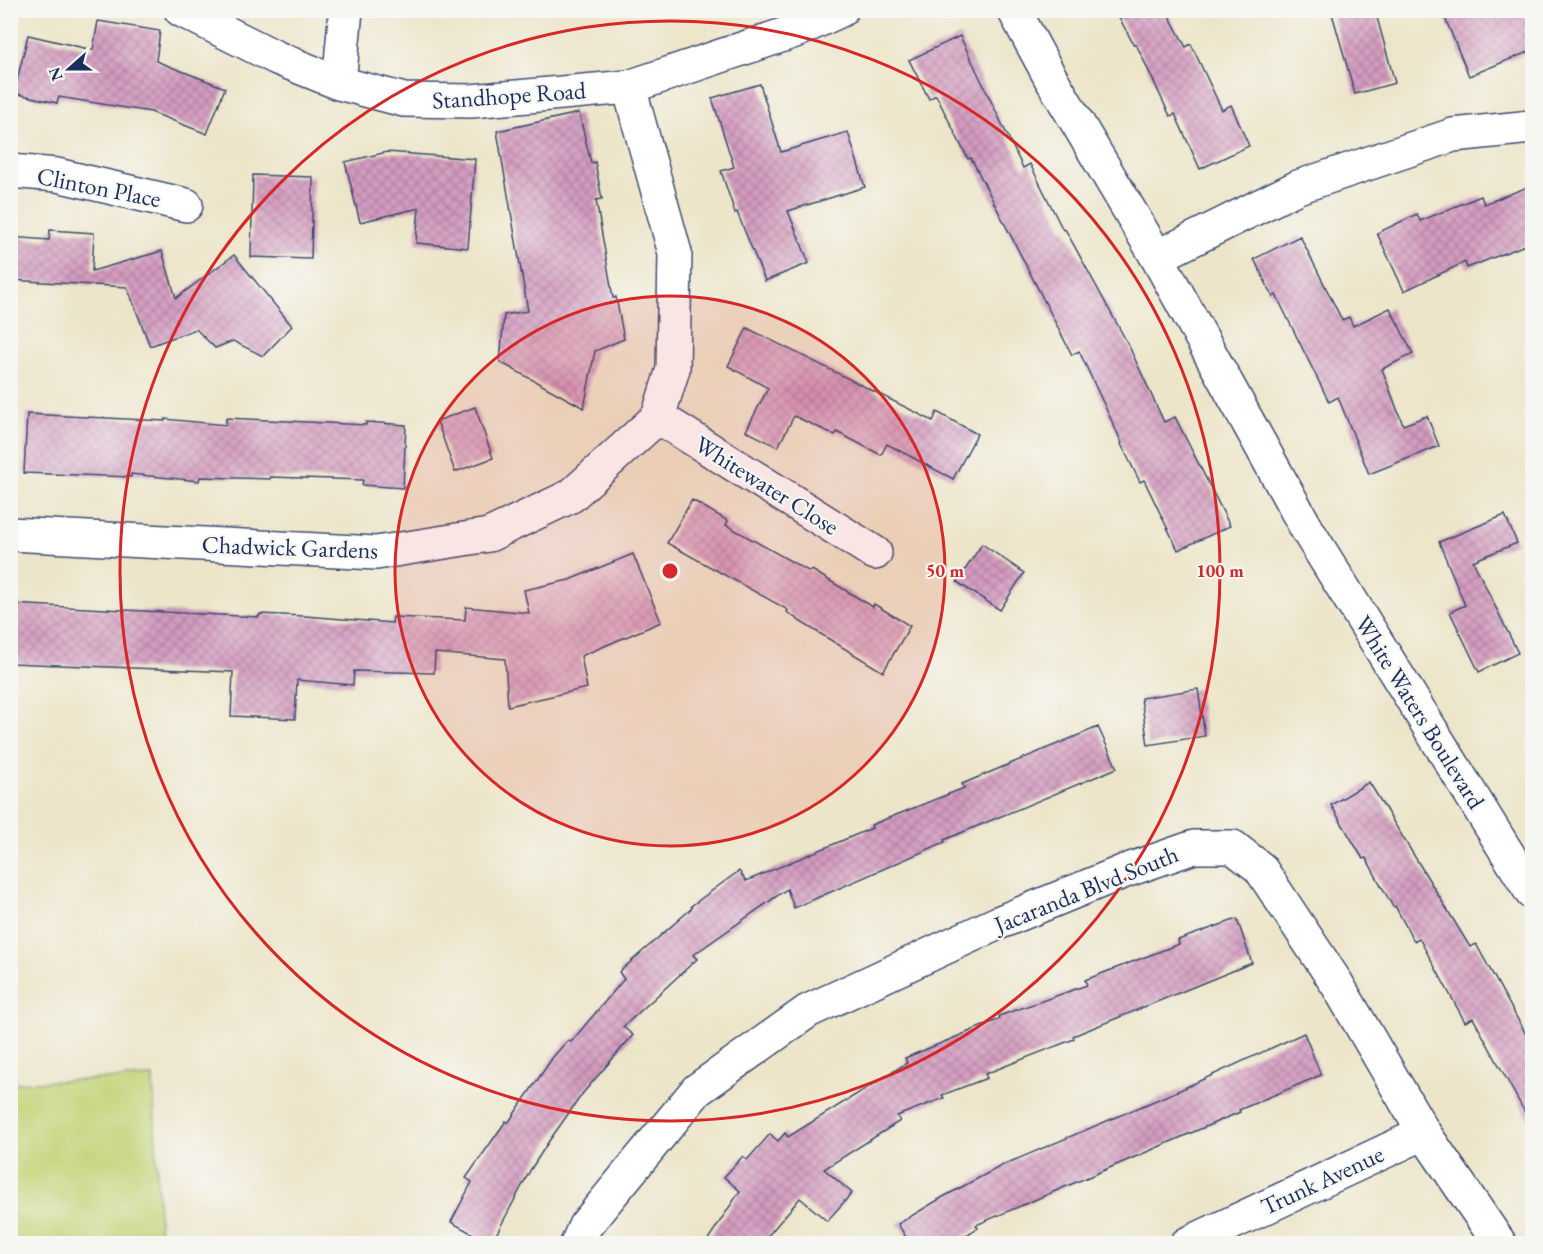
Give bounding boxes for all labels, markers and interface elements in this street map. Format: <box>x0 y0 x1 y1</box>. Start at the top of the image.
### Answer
north arrow <box>39 39 99 99</box>
text: N <box>43 64 68 84</box>
street label: Standhope Road <box>431 74 588 116</box>
street label: Clinton Place <box>34 160 164 214</box>
street label: Whitewater Close <box>689 428 845 542</box>
street label: Chadwick Gardens <box>201 528 379 566</box>
text: 50 m <box>926 559 964 582</box>
text: 100 m <box>1196 559 1244 582</box>
centre of rings <box>660 561 680 581</box>
street label: White Waters Boulevard <box>1348 610 1492 815</box>
street label: Jacaranda Blvd South <box>988 838 1183 941</box>
street label: Trunk Avenue <box>1256 1138 1388 1222</box>

